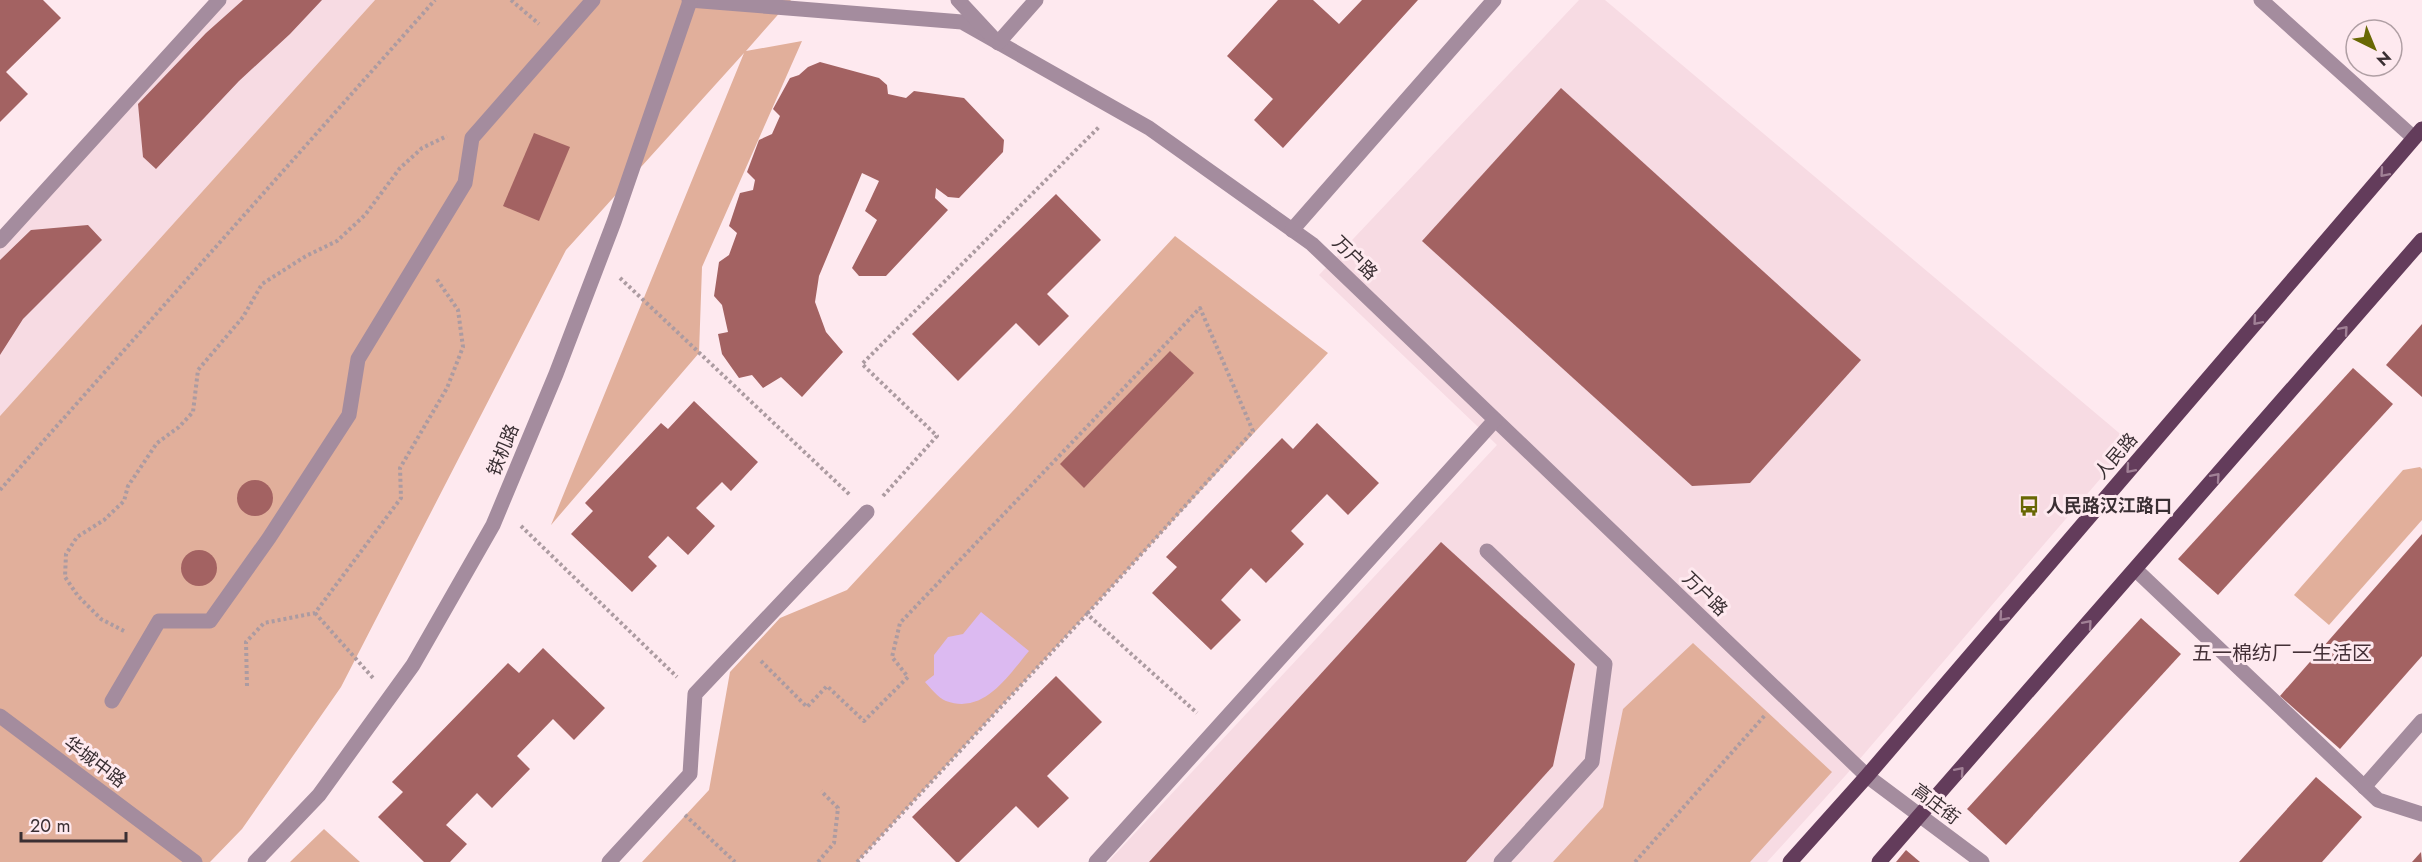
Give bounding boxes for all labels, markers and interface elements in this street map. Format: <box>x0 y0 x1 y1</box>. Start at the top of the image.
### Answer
north arrow <box>2344 18 2404 78</box>
text: N <box>2371 46 2396 71</box>
one-way arrow <box>2380 166 2391 177</box>
street label: 万户路 <box>1327 230 1383 286</box>
one-way arrow <box>2253 314 2264 325</box>
one-way arrow <box>2337 326 2348 337</box>
street label: 铁机路 <box>481 420 525 480</box>
street label: 人民路 <box>2088 427 2144 485</box>
one-way arrow <box>2126 462 2137 473</box>
one-way arrow <box>2209 473 2220 484</box>
place label: 人民路汉江路口 <box>2046 493 2172 519</box>
bus stop icon: 人民路汉江路口 <box>2017 494 2041 518</box>
street label: 万户路 <box>1677 566 1733 622</box>
one-way arrow <box>1999 610 2010 621</box>
one-way arrow <box>2081 620 2092 631</box>
district label: 五一棉纺厂一生活区 <box>2192 639 2372 668</box>
street label: 华城中路 <box>58 730 132 794</box>
one-way arrow <box>1953 767 1964 778</box>
street label: 高庄街 <box>1907 777 1965 831</box>
scale bar <box>21 805 126 843</box>
text: 20 m <box>30 813 70 839</box>

